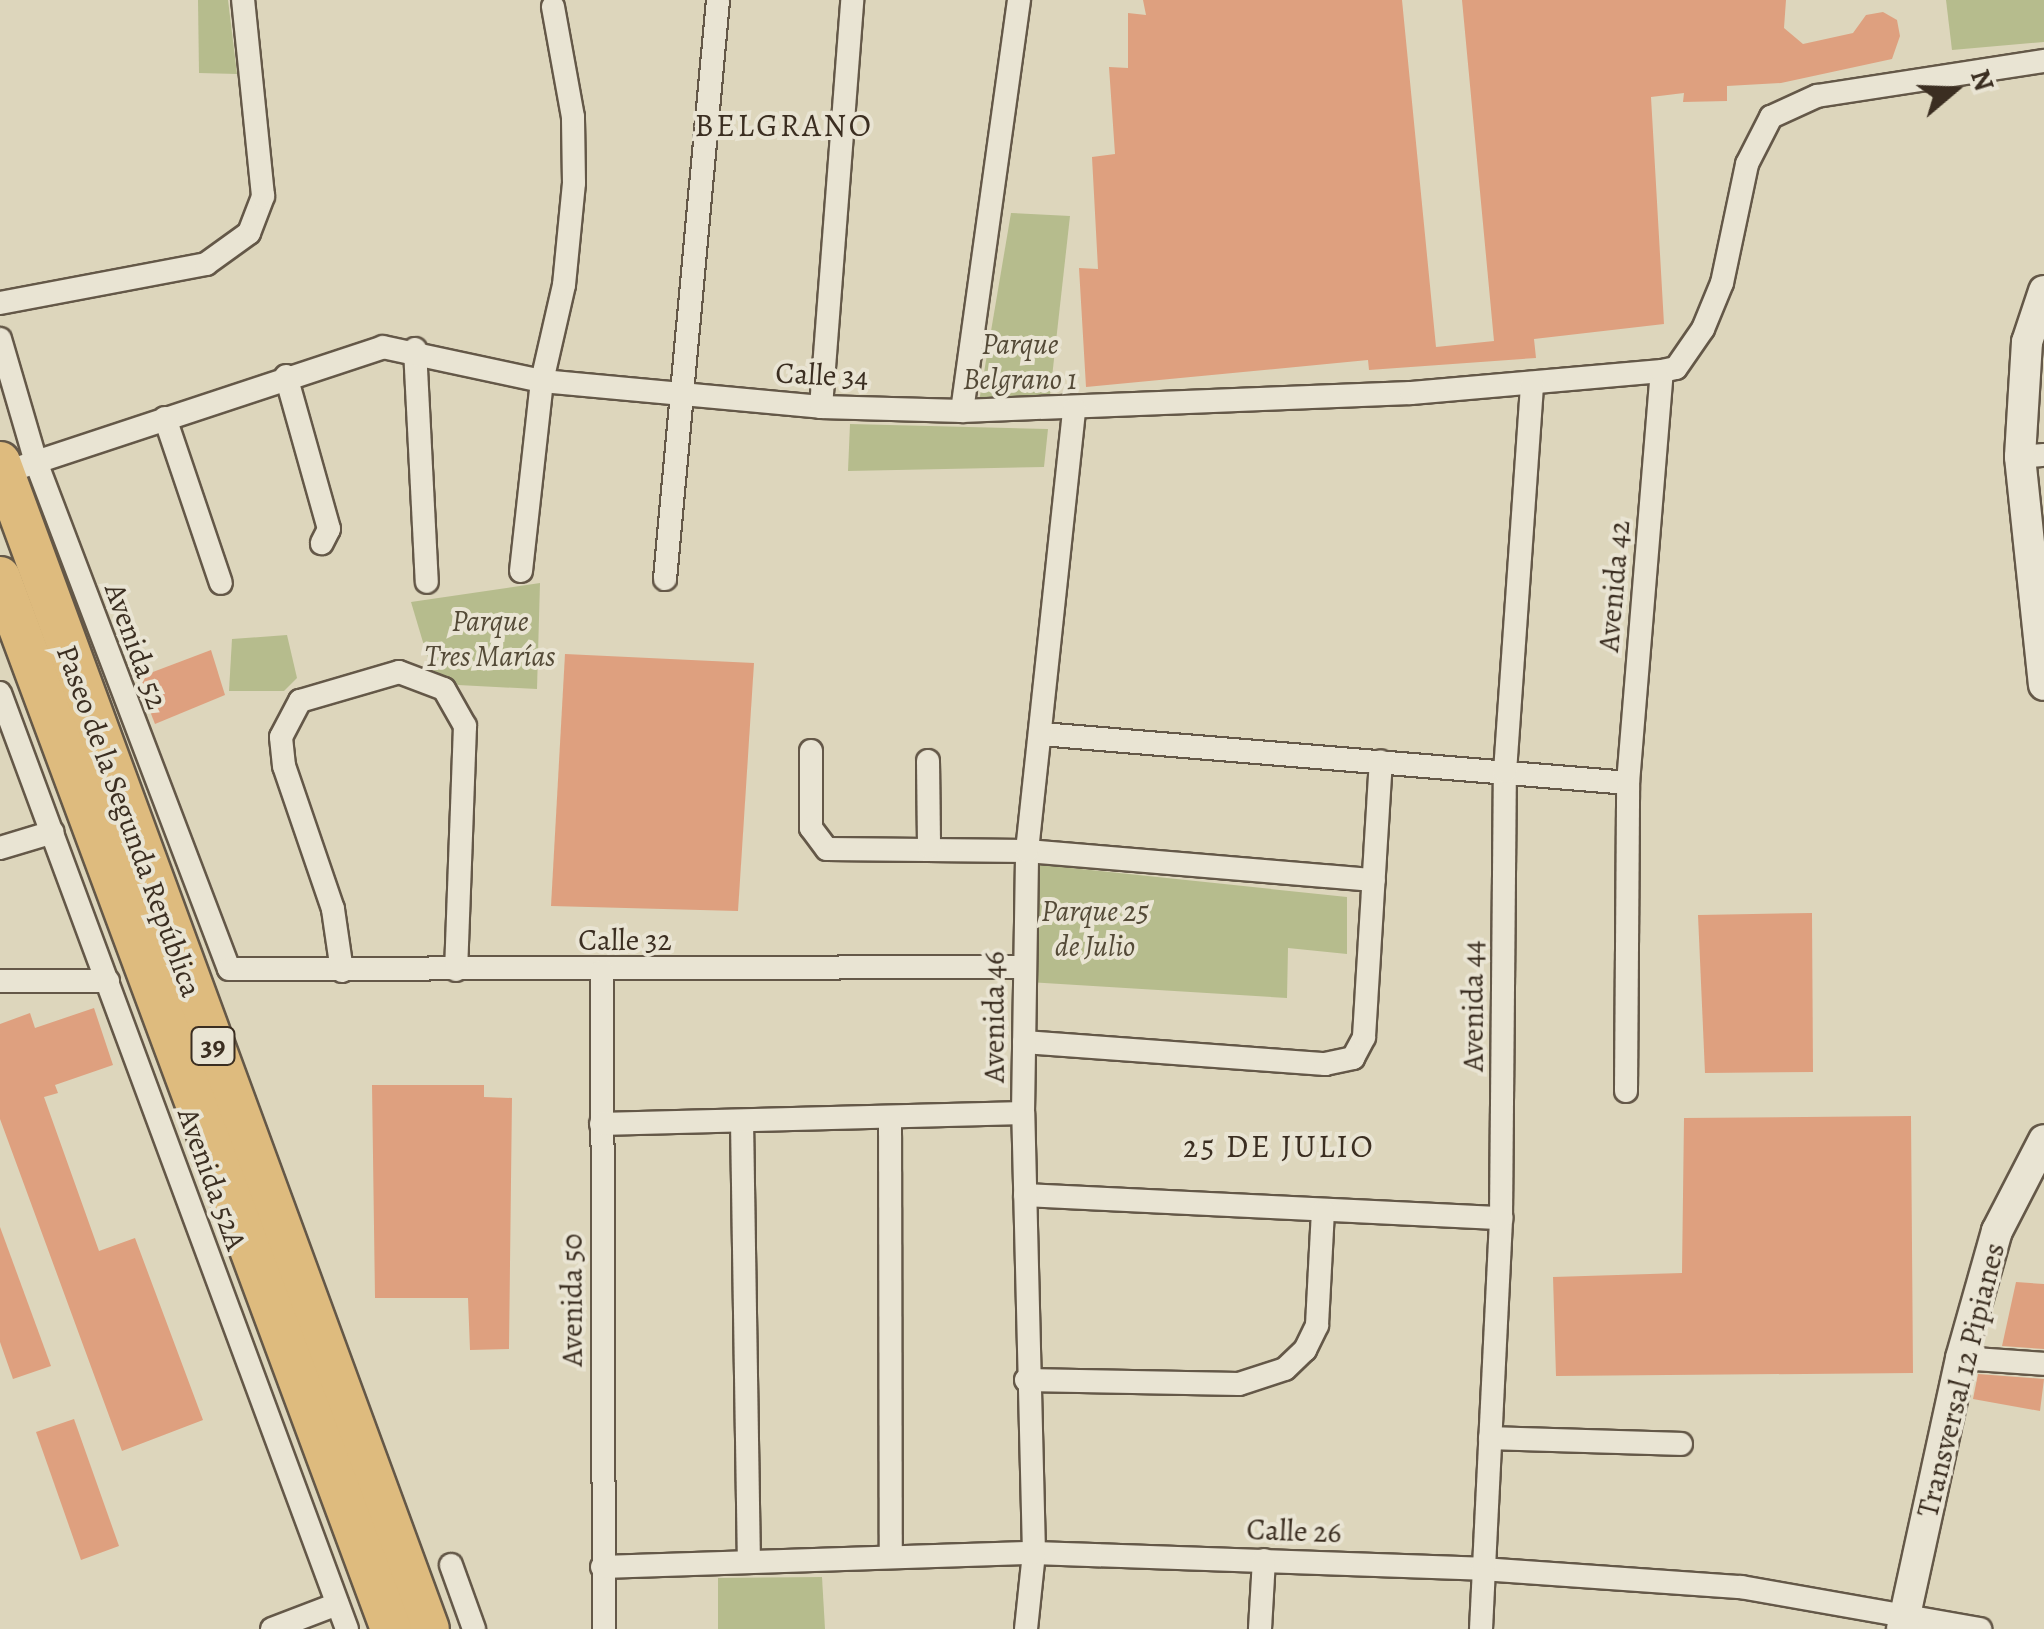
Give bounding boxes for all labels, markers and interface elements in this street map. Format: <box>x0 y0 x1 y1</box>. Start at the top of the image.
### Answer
north arrow <box>1904 40 2004 140</box>
text: N <box>1961 64 2004 96</box>
district label: BELGRANO <box>695 106 873 144</box>
park label: Parque Belgrano 1 <box>963 326 1077 396</box>
street label: Calle 34 <box>775 355 869 395</box>
street label: Avenida 42 <box>1590 519 1638 653</box>
street label: Avenida 52 <box>97 578 175 714</box>
park label: Parque Tres Marías <box>425 603 555 674</box>
street label: Paseo de la Segunda República <box>49 640 209 1002</box>
park label: Parque 25 de Julio <box>1041 893 1149 964</box>
street label: Calle 32 <box>578 922 672 958</box>
street label: Avenida 44 <box>1455 940 1491 1072</box>
street label: Avenida 46 <box>976 951 1012 1083</box>
road number: 39 <box>188 1023 238 1069</box>
street label: Avenida 52A <box>170 1103 254 1255</box>
district label: 25 DE JULIO <box>1183 1127 1375 1165</box>
street label: Avenida 50 <box>554 1233 590 1367</box>
street label: Transversal 12 Pipianes <box>1909 1239 2013 1521</box>
street label: Calle 26 <box>1246 1511 1342 1551</box>

